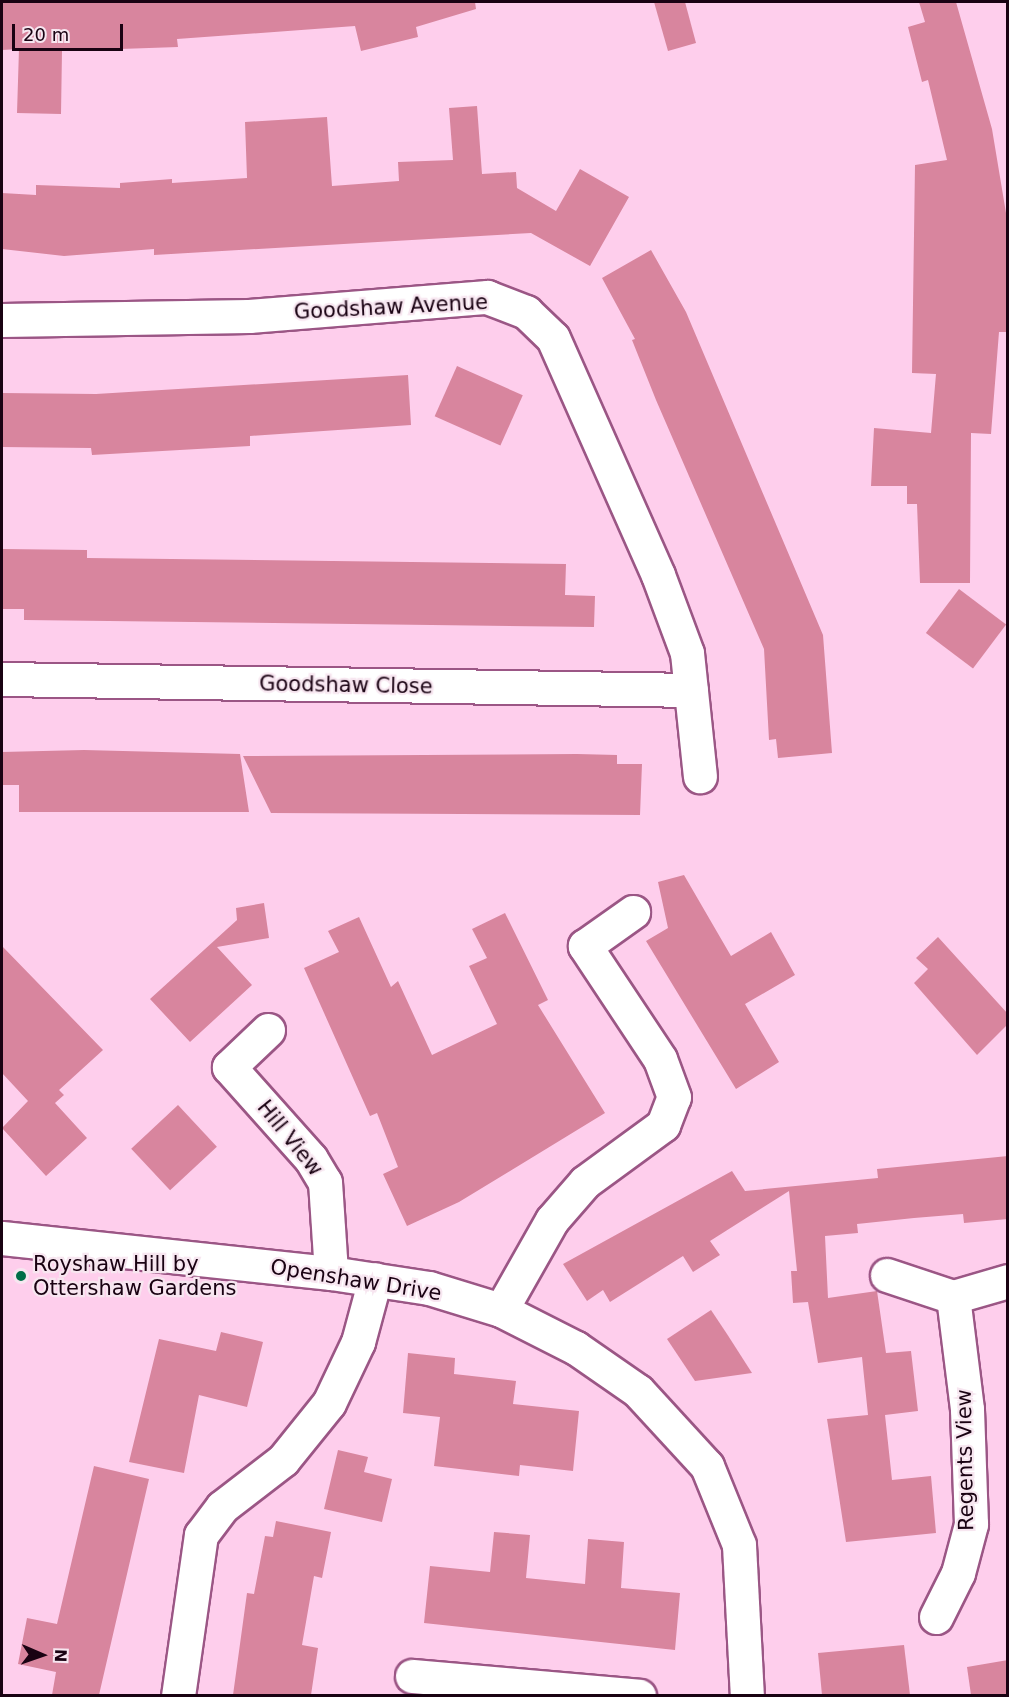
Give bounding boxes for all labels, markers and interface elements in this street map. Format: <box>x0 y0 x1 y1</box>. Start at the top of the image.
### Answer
scale bar <box>15 12 126 50</box>
text: 20 m <box>23 24 69 45</box>
street label: Goodshaw Avenue <box>293 289 489 325</box>
street label: Goodshaw Close <box>259 671 433 699</box>
street label: Hill View <box>252 1095 328 1181</box>
place label: Royshaw Hill by Ottershaw Gardens <box>33 1251 236 1301</box>
street label: Openshaw Drive <box>269 1254 443 1306</box>
marker: Royshaw Hill by Ottershaw Gardens <box>14 1269 28 1283</box>
street label: Regents View <box>951 1389 979 1531</box>
north arrow <box>12 1625 72 1685</box>
text: N <box>51 1649 70 1663</box>

